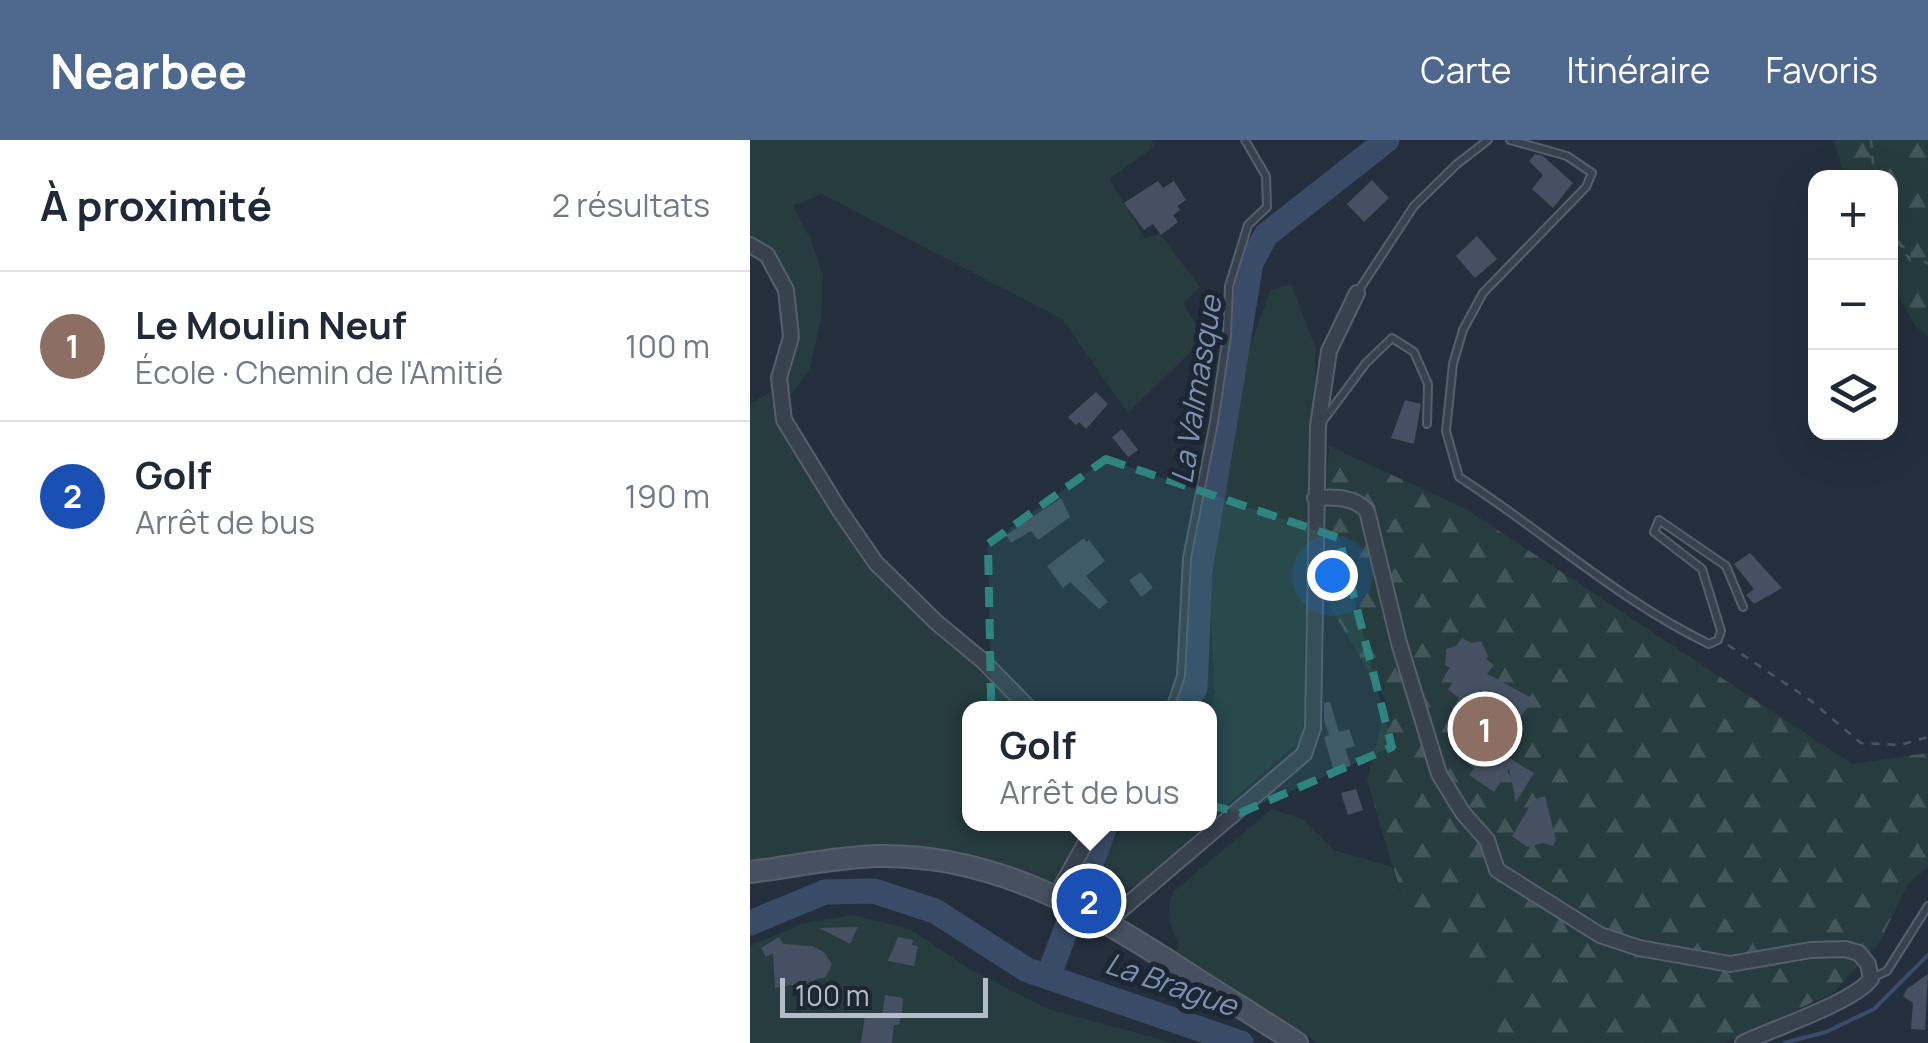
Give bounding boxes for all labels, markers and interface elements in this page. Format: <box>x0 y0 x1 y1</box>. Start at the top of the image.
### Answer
text: Nearbee <box>50 38 247 103</box>
text: Carte <box>1421 46 1512 94</box>
text: Itinéraire <box>1567 46 1710 94</box>
text: Favoris <box>1765 46 1878 94</box>
map controls <box>1808 170 1898 440</box>
button: + <box>1808 170 1898 260</box>
text: À proximité <box>40 176 272 234</box>
text: 2 résultats <box>552 183 710 227</box>
button: − <box>1808 260 1898 350</box>
water label: La Valmasque <box>1160 292 1231 487</box>
text: Le Moulin Neuf <box>135 298 406 350</box>
text: 1 <box>65 324 80 368</box>
text: 100 m <box>625 324 710 368</box>
text: École · Chemin de l'Amitié <box>135 350 503 394</box>
button: layers <box>1808 350 1898 440</box>
text: Golf <box>135 448 211 500</box>
text: 2 <box>63 474 82 518</box>
text: 190 m <box>625 474 710 518</box>
text: Arrêt de bus <box>135 500 315 544</box>
your location <box>1307 550 1358 601</box>
pin: 1 <box>1452 692 1518 766</box>
popup <box>962 701 1217 831</box>
text: Golf <box>999 718 1076 770</box>
text: Arrêt de bus <box>999 770 1180 814</box>
pin: 2 <box>1056 864 1122 938</box>
water label: La Brague <box>1100 942 1244 1026</box>
scale bar <box>780 973 988 1018</box>
text: 100 m <box>795 976 869 1014</box>

